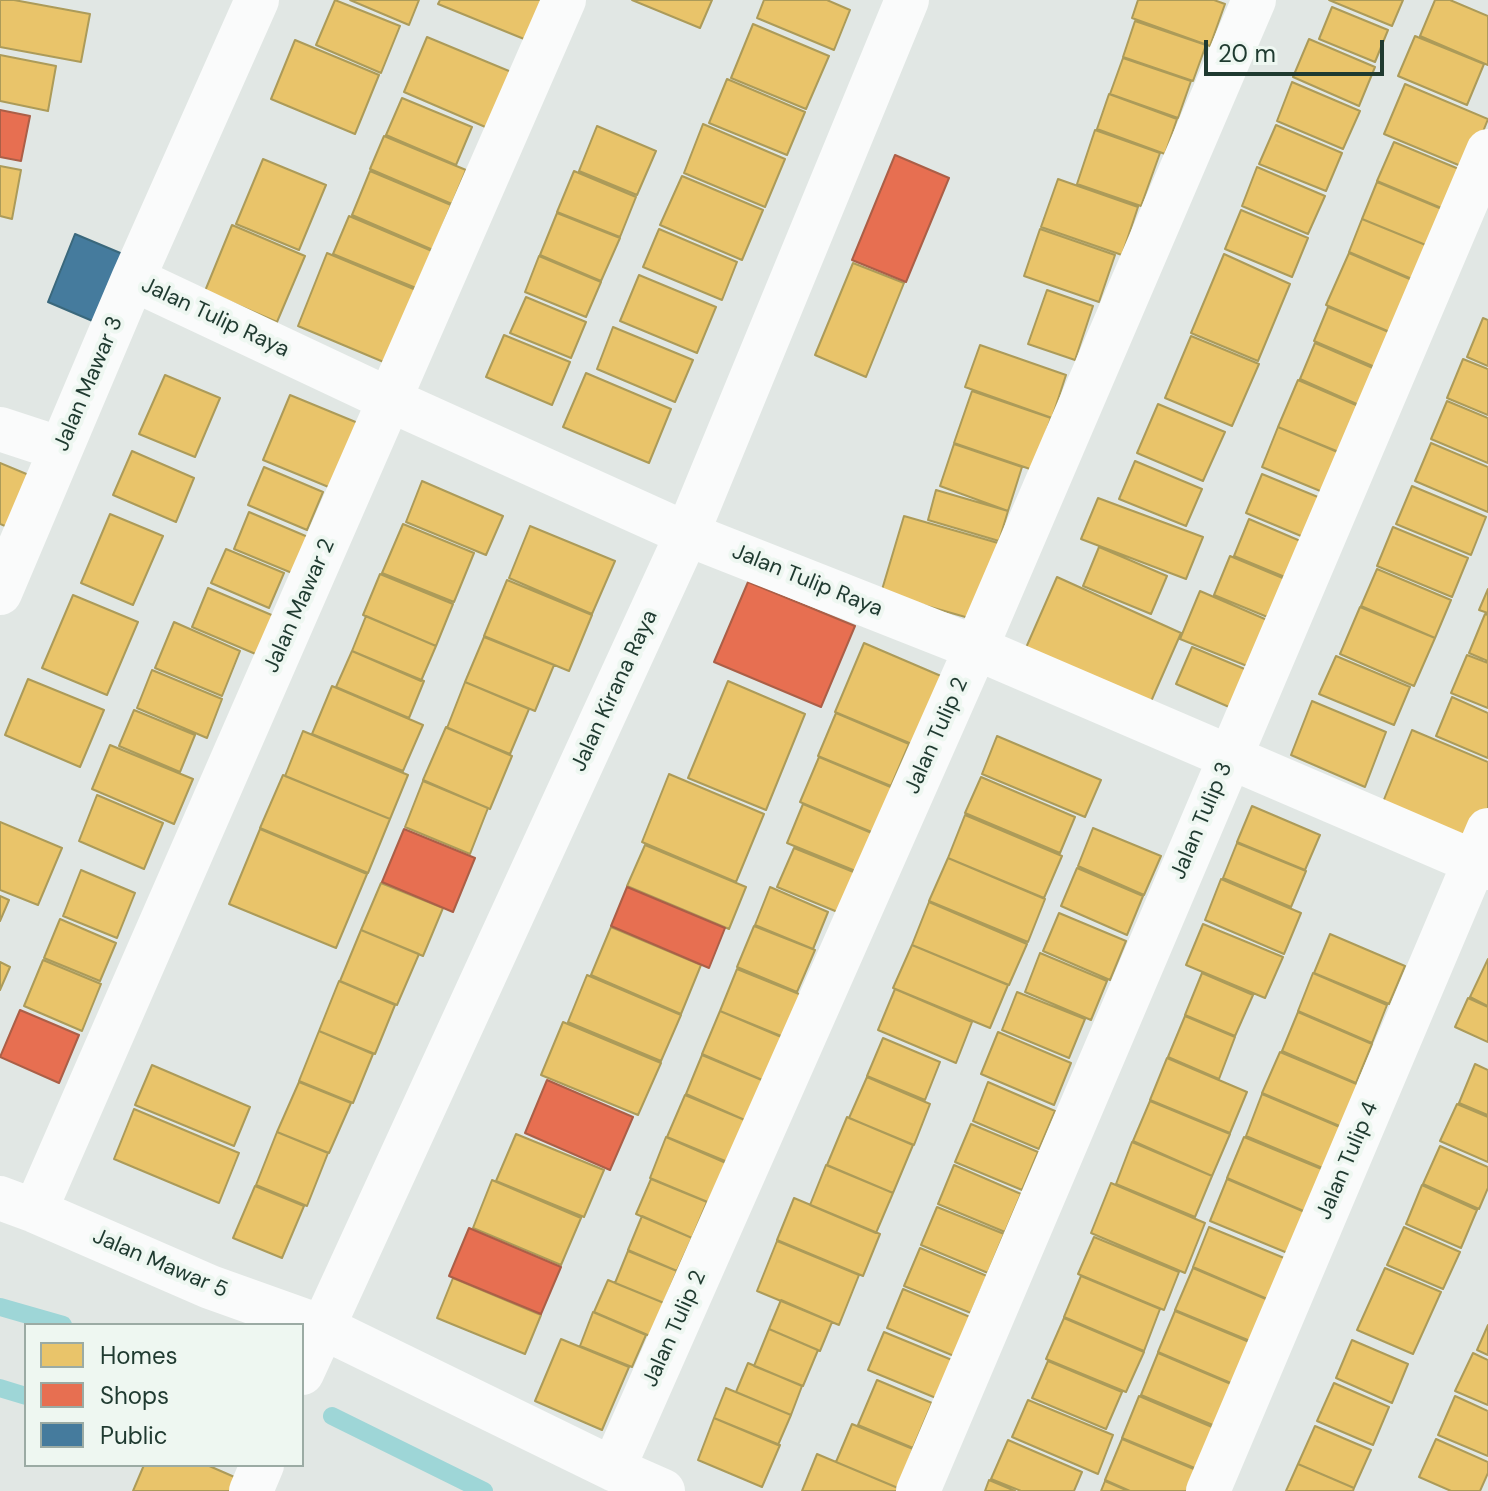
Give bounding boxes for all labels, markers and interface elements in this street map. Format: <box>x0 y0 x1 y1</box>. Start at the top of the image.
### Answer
scale bar <box>1208 24 1388 74</box>
text: 20 m <box>1218 38 1276 69</box>
street label: Jalan Tulip Raya <box>137 272 293 364</box>
street label: Jalan Mawar 3 <box>49 313 129 455</box>
street label: Jalan Mawar 2 <box>259 535 341 677</box>
street label: Jalan Tulip Raya <box>728 539 886 623</box>
street label: Jalan Kirana Raya <box>566 606 664 776</box>
street label: Jalan Tulip 2 <box>900 674 974 798</box>
street label: Jalan Tulip 3 <box>1165 758 1239 884</box>
street label: Jalan Tulip 4 <box>1311 1098 1385 1224</box>
street label: Jalan Mawar 5 <box>88 1224 232 1304</box>
street label: Jalan Tulip 2 <box>638 1267 712 1391</box>
legend <box>24 1323 304 1467</box>
text: Homes <box>100 1340 178 1371</box>
text: Shops <box>100 1380 169 1411</box>
text: Public <box>100 1420 168 1451</box>

